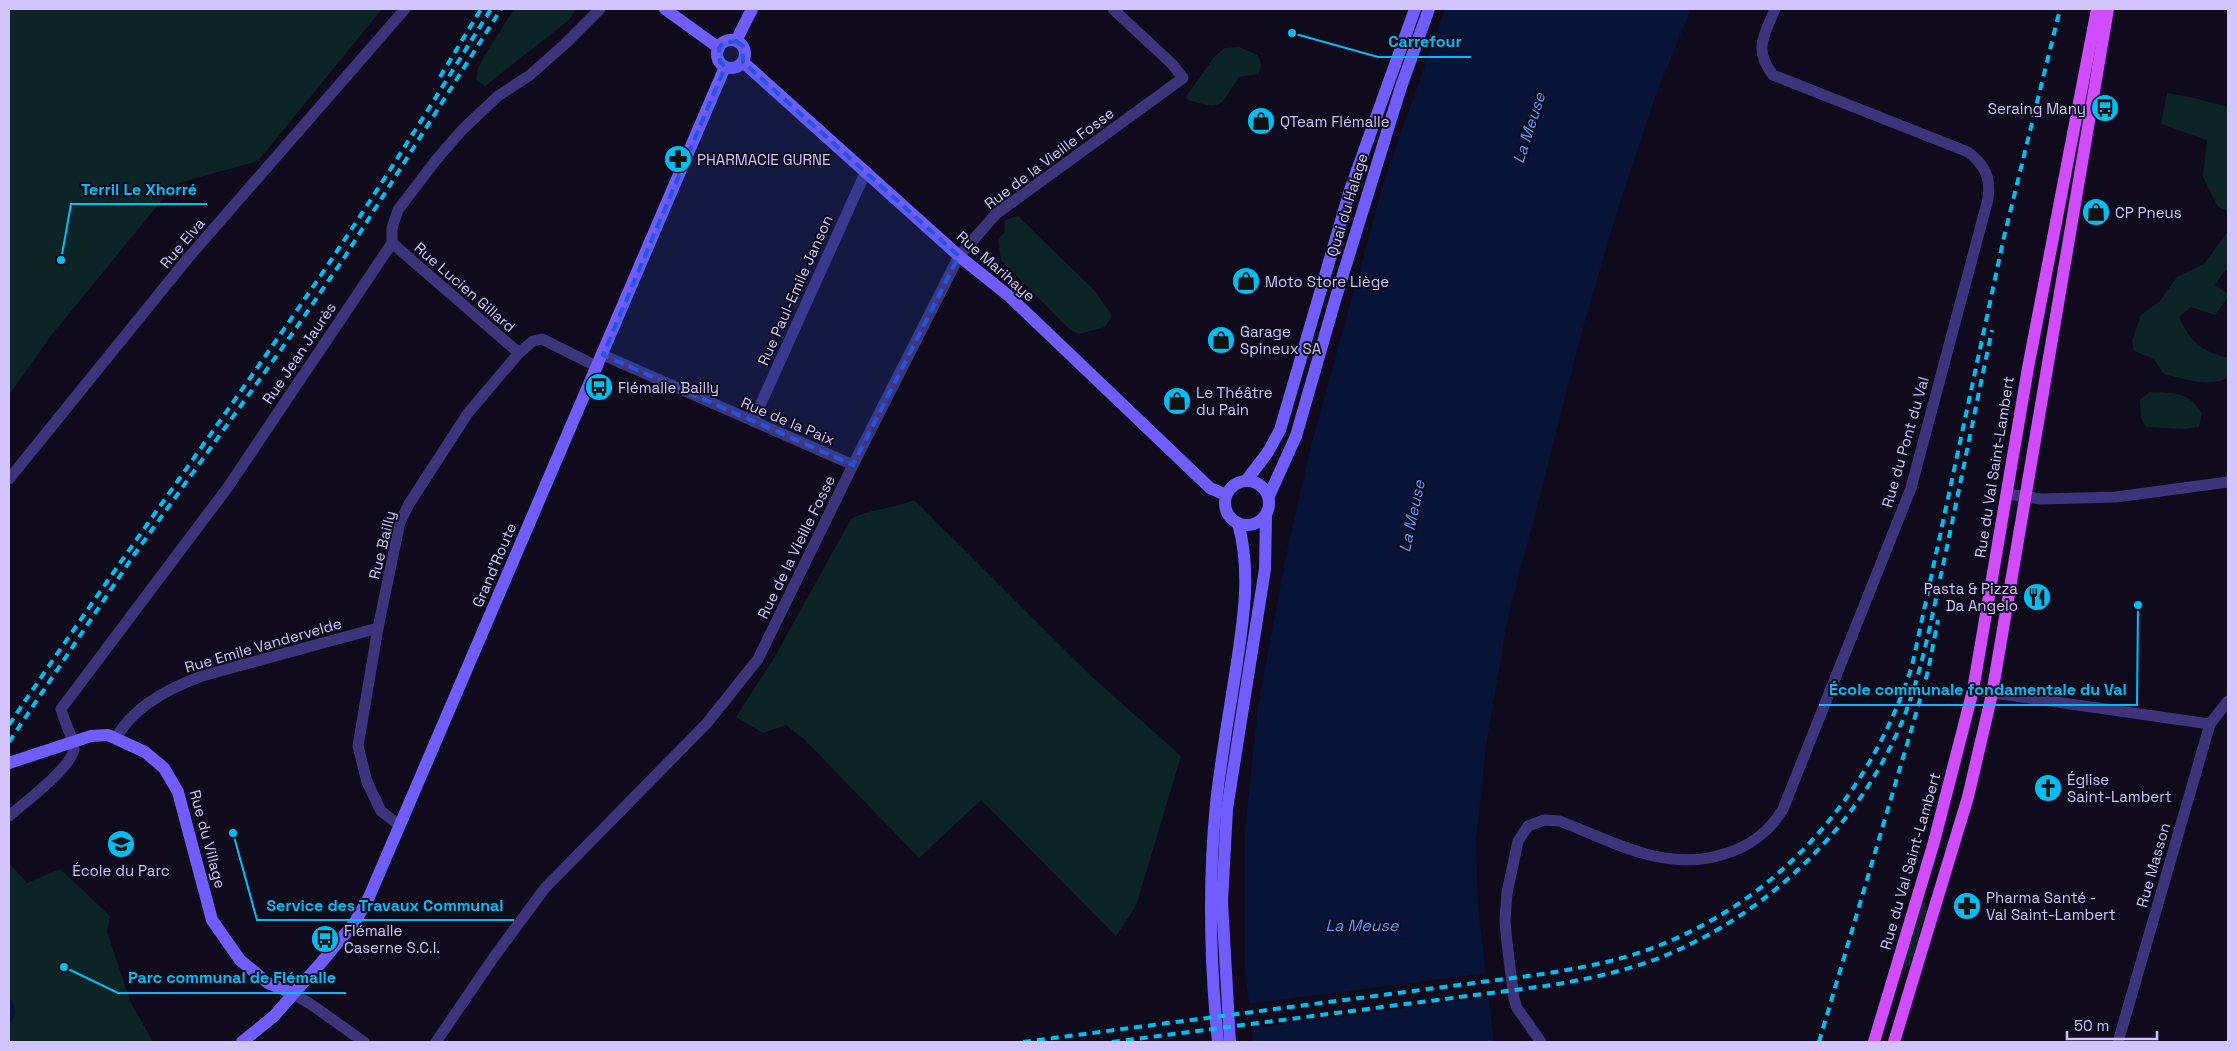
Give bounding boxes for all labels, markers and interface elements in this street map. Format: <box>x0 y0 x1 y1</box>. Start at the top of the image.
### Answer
callout: Carrefour <box>1378 26 1471 57</box>
text: Carrefour <box>1388 31 1462 52</box>
water label: La Meuse <box>1508 90 1550 166</box>
bus stop icon: Seraing Many <box>2090 93 2120 123</box>
place label: Seraing Many <box>1988 99 2086 118</box>
street label: Rue de la Vieille Fosse <box>980 103 1118 213</box>
shop icon: QTeam Flémalle <box>1246 106 1276 136</box>
place label: QTeam Flémalle <box>1280 112 1390 131</box>
pharmacy icon: PHARMACIE GURNE <box>663 144 693 174</box>
place label: PHARMACIE GURNE <box>697 150 830 169</box>
street label: Quai du Halage <box>1322 151 1372 259</box>
callout: Terril Le Xhorré <box>71 173 207 204</box>
text: Terril Le Xhorré <box>81 179 197 200</box>
shop icon: CP Pneus <box>2081 197 2111 227</box>
place label: CP Pneus <box>2115 203 2182 222</box>
street label: Rue Paul-Emile Janson <box>753 212 837 368</box>
street label: Rue Elva <box>155 214 209 272</box>
street label: Rue Marihaye <box>953 227 1039 305</box>
street label: Rue Lucien Gillard <box>411 238 519 336</box>
shop icon: Moto Store Liège <box>1231 266 1261 296</box>
place label: Moto Store Liège <box>1265 272 1389 291</box>
street label: Rue Jean Jaurès <box>258 298 340 408</box>
place label: Garage Spineux SA <box>1240 322 1322 358</box>
shop icon: Garage Spineux SA <box>1206 325 1236 355</box>
bus stop icon: Flémalle Bailly <box>584 372 614 402</box>
street label: Rue du Pont du Val <box>1877 374 1933 510</box>
street label: Rue du Val Saint-Lambert <box>1970 375 2018 559</box>
place label: Flémalle Bailly <box>618 378 719 397</box>
place label: Le Théâtre du Pain <box>1196 383 1273 419</box>
shop icon: Le Théâtre du Pain <box>1162 386 1192 416</box>
street label: Rue de la Paix <box>738 393 838 449</box>
street label: Rue de la Vieille Fosse <box>753 472 839 622</box>
water label: La Meuse <box>1394 478 1430 554</box>
street label: Rue Bailly <box>364 509 400 581</box>
street label: Grand'Route <box>468 520 520 610</box>
place label: Pasta & Pizza Da Angelo <box>1924 579 2018 615</box>
restaurant icon: Pasta & Pizza Da Angelo <box>2022 582 2052 612</box>
street label: Rue Emile Vandervelde <box>182 613 344 676</box>
callout: École communale fondamentale du Val <box>1819 674 2137 705</box>
text: École communale fondamentale du Val <box>1829 679 2127 700</box>
street label: Rue du Val Saint-Lambert <box>1876 770 1944 952</box>
place label: Église Saint-Lambert <box>2067 770 2172 806</box>
church icon: Église Saint-Lambert <box>2033 773 2063 803</box>
street label: Rue du Village <box>186 788 230 890</box>
street label: Rue Masson <box>2132 820 2174 910</box>
school or university icon: École du Parc <box>106 829 136 859</box>
place label: École du Parc <box>72 861 170 880</box>
place label: Pharma Santé - Val Saint-Lambert <box>1986 888 2116 924</box>
callout: Service des Travaux Communal <box>257 889 514 920</box>
pharmacy icon: Pharma Santé - Val Saint-Lambert <box>1952 891 1982 921</box>
text: Service des Travaux Communal <box>266 895 504 916</box>
water label: La Meuse <box>1325 915 1399 936</box>
place label: Flémalle Caserne S.C.I. <box>344 921 440 957</box>
bus stop icon: Flémalle Caserne S.C.I. <box>310 924 340 954</box>
callout: Parc communal de Flémalle <box>118 962 346 993</box>
text: Parc communal de Flémalle <box>128 967 336 988</box>
scale bar <box>2067 1008 2157 1040</box>
text: 50 m <box>2074 1016 2109 1035</box>

